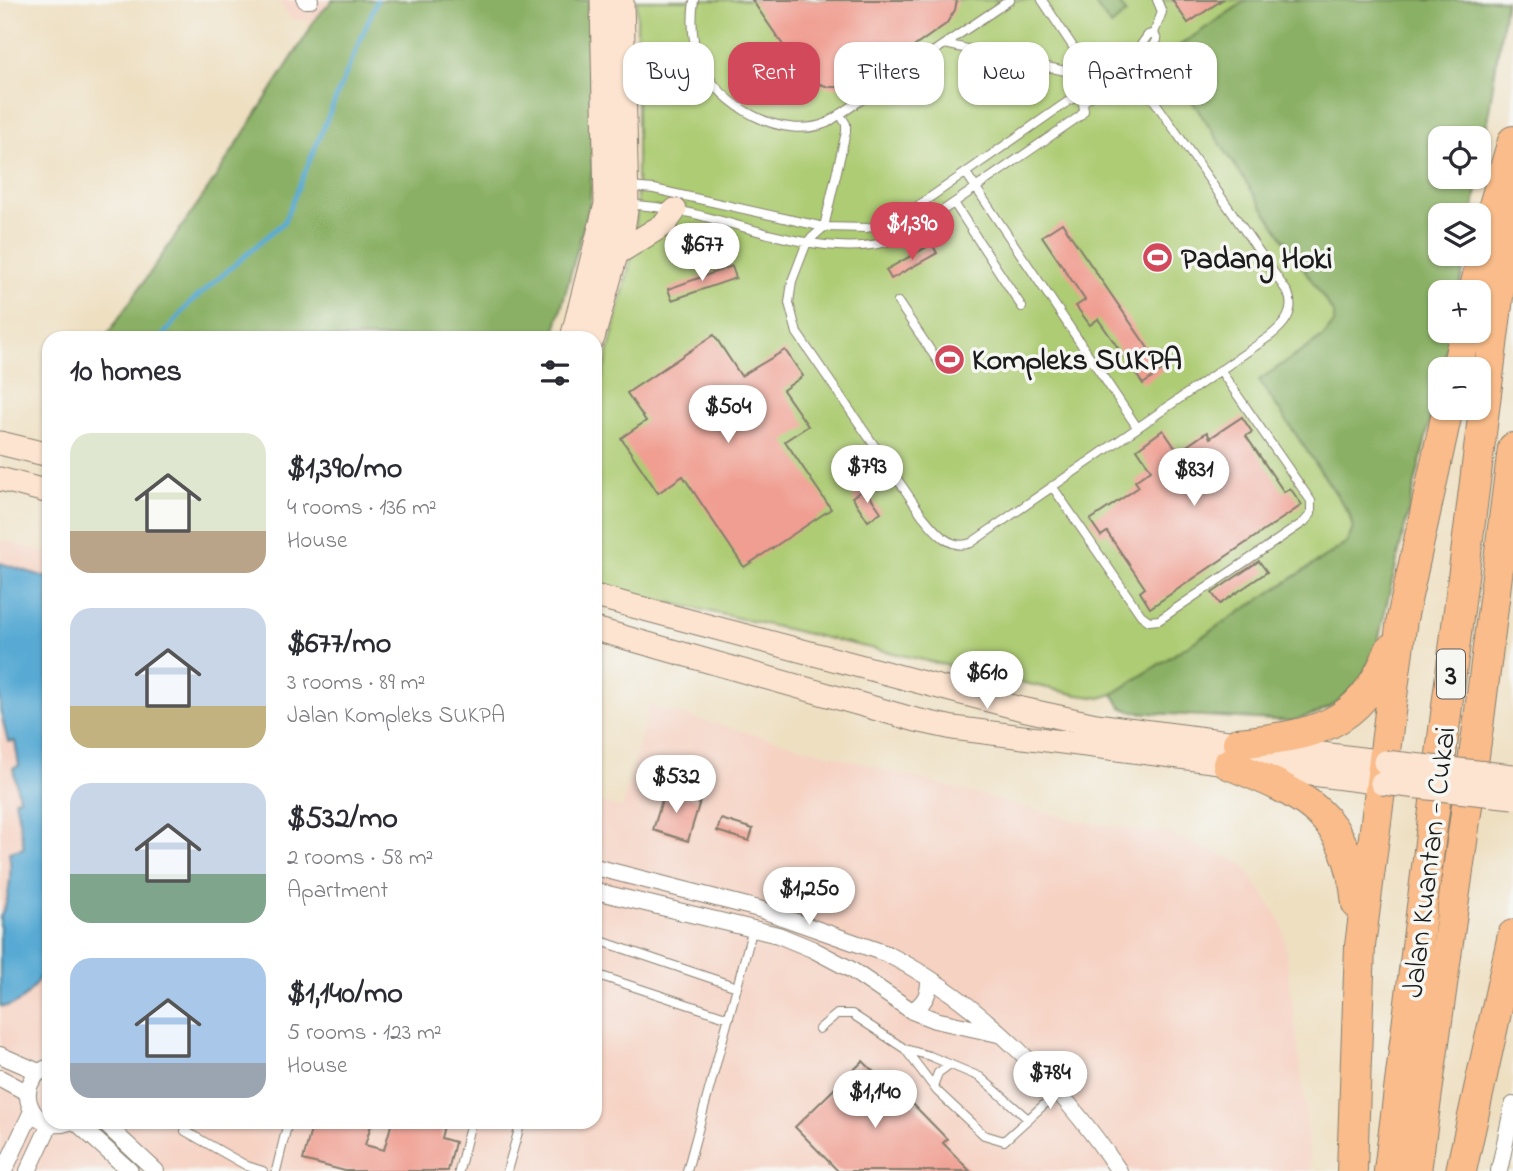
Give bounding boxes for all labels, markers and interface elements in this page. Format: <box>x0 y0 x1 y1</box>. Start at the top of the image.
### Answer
chip: Buy <box>623 42 714 105</box>
chip: Rent <box>728 42 820 105</box>
chip: Filters <box>834 42 944 105</box>
chip: New <box>958 42 1049 105</box>
chip: Apartment <box>1063 42 1217 105</box>
map controls <box>1428 126 1491 420</box>
button: locate <box>1428 126 1491 189</box>
pin: $1,390 <box>855 202 969 262</box>
button: layers <box>1428 203 1491 266</box>
text: $1,390 <box>886 208 938 241</box>
pin: $677 <box>661 224 743 283</box>
text: $677 <box>681 229 724 262</box>
place label: Padang Hoki <box>1181 239 1332 284</box>
sports icon: Padang Hoki <box>1141 241 1175 275</box>
button: + <box>1428 280 1491 343</box>
place label: Kompleks SUKPA <box>972 340 1182 384</box>
sports icon: Kompleks SUKPA <box>932 342 966 376</box>
text: 10 homes <box>70 351 182 395</box>
icon: filters <box>536 354 574 392</box>
button: − <box>1428 357 1491 420</box>
pin: $504 <box>687 386 769 445</box>
text: $504 <box>705 391 751 424</box>
pin: $793 <box>826 446 908 505</box>
text: $1,390/mo <box>287 448 402 492</box>
pin: $831 <box>1153 448 1235 508</box>
text: $793 <box>847 451 887 484</box>
text: $831 <box>1174 454 1214 487</box>
icon: home <box>126 461 210 545</box>
text: 4 rooms · 136 m² <box>287 492 437 525</box>
text: House <box>287 525 347 558</box>
text: $677/mo <box>287 623 391 667</box>
icon: home <box>126 636 210 720</box>
road number: 3 <box>1437 650 1465 698</box>
pin: $610 <box>946 652 1028 711</box>
text: $610 <box>966 657 1008 690</box>
text: 3 rooms · 89 m² <box>287 667 425 700</box>
text: Jalan Kompleks SUKPA <box>287 700 505 733</box>
street label: Jalan Kuantan - Cukai <box>1393 724 1469 1000</box>
pin: $532 <box>635 756 717 815</box>
text: $532 <box>652 761 700 794</box>
text: $532/mo <box>287 798 398 842</box>
icon: home <box>126 811 210 895</box>
text: 2 rooms · 58 m² <box>287 842 433 875</box>
pin: $1,250 <box>752 867 866 927</box>
text: $1,250 <box>779 873 839 906</box>
text: Apartment <box>287 875 388 908</box>
text: $1,140/mo <box>287 973 403 1017</box>
icon: home <box>126 986 210 1070</box>
text: 5 rooms · 123 m² <box>287 1017 442 1050</box>
text: House <box>287 1050 347 1083</box>
pin: $784 <box>1009 1052 1091 1111</box>
text: $784 <box>1029 1057 1071 1090</box>
pin: $1,140 <box>818 1070 932 1130</box>
text: $1,140 <box>849 1076 901 1109</box>

